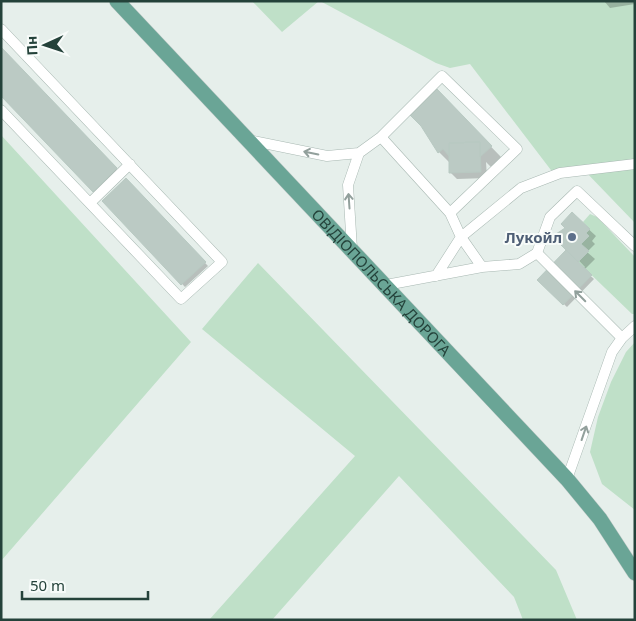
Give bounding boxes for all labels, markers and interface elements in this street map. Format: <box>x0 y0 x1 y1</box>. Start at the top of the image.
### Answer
north arrow <box>20 20 70 70</box>
text: Пн <box>22 35 42 56</box>
one-way arrow <box>303 148 319 157</box>
one-way arrow <box>345 193 354 209</box>
street label: ОВІДІОПОЛЬСЬКА ДОРОГА <box>308 204 456 360</box>
place label: Лукойл <box>505 227 562 247</box>
marker: Лукойл <box>566 231 578 243</box>
one-way arrow <box>574 290 586 302</box>
one-way arrow <box>580 426 589 441</box>
scale bar <box>22 568 149 600</box>
text: 50 m <box>30 575 65 595</box>

